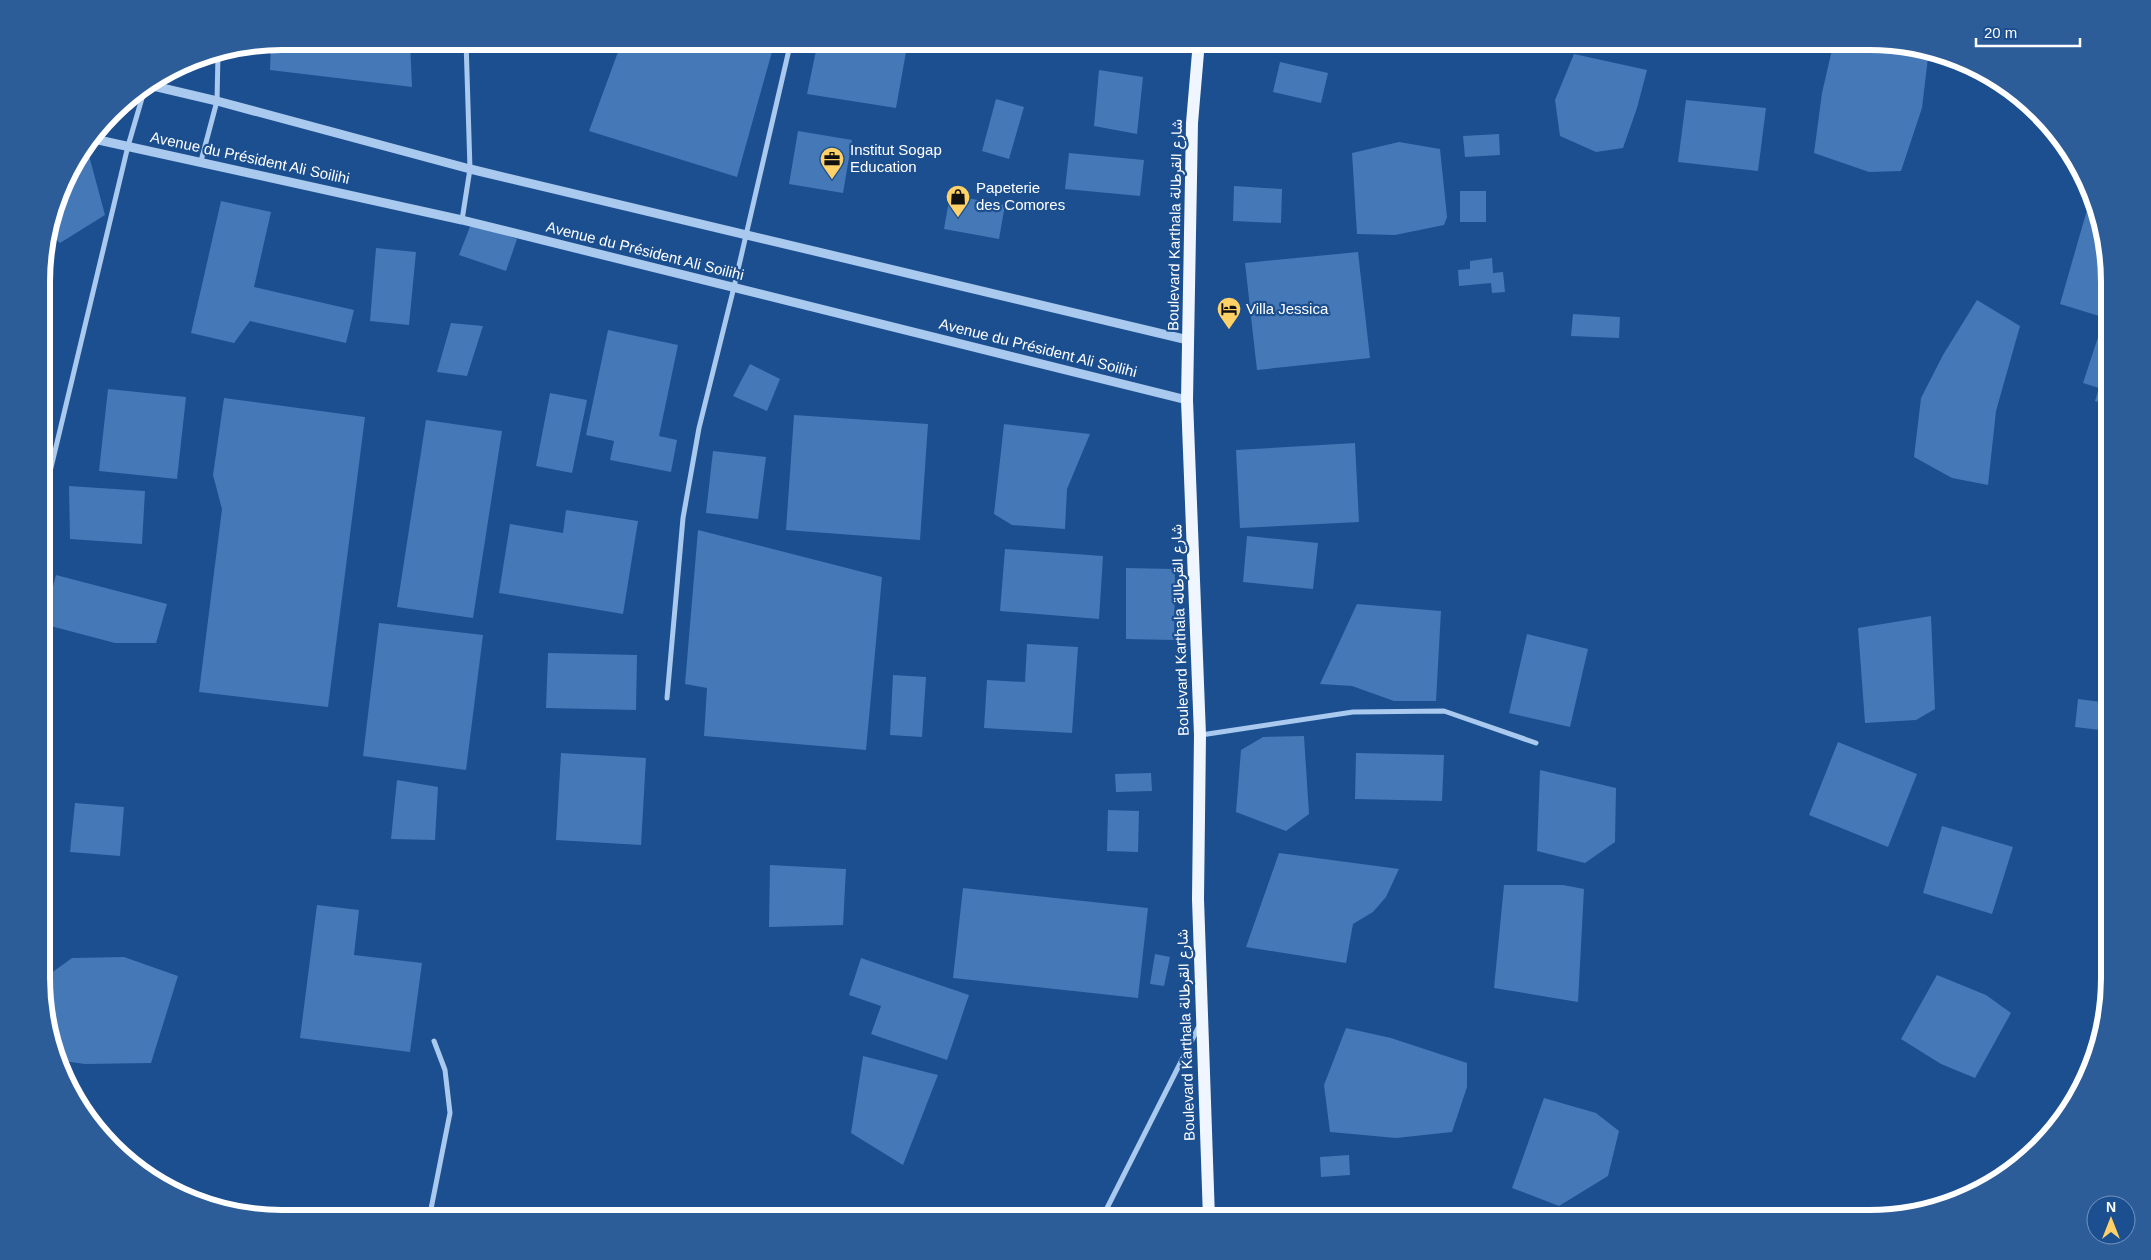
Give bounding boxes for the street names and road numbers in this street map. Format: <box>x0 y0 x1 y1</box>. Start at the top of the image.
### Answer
street label: Boulevard Karthala شارع القرطالة <box>1164 119 1188 331</box>
street label: Avenue du Président Ali Soilihi <box>149 128 351 187</box>
street label: Avenue du Président Ali Soilihi <box>544 218 746 283</box>
street label: Avenue du Président Ali Soilihi <box>937 315 1139 380</box>
street label: Boulevard Karthala شارع القرطالة <box>1167 524 1195 736</box>
street label: Boulevard Karthala شارع القرطالة <box>1173 929 1201 1141</box>

